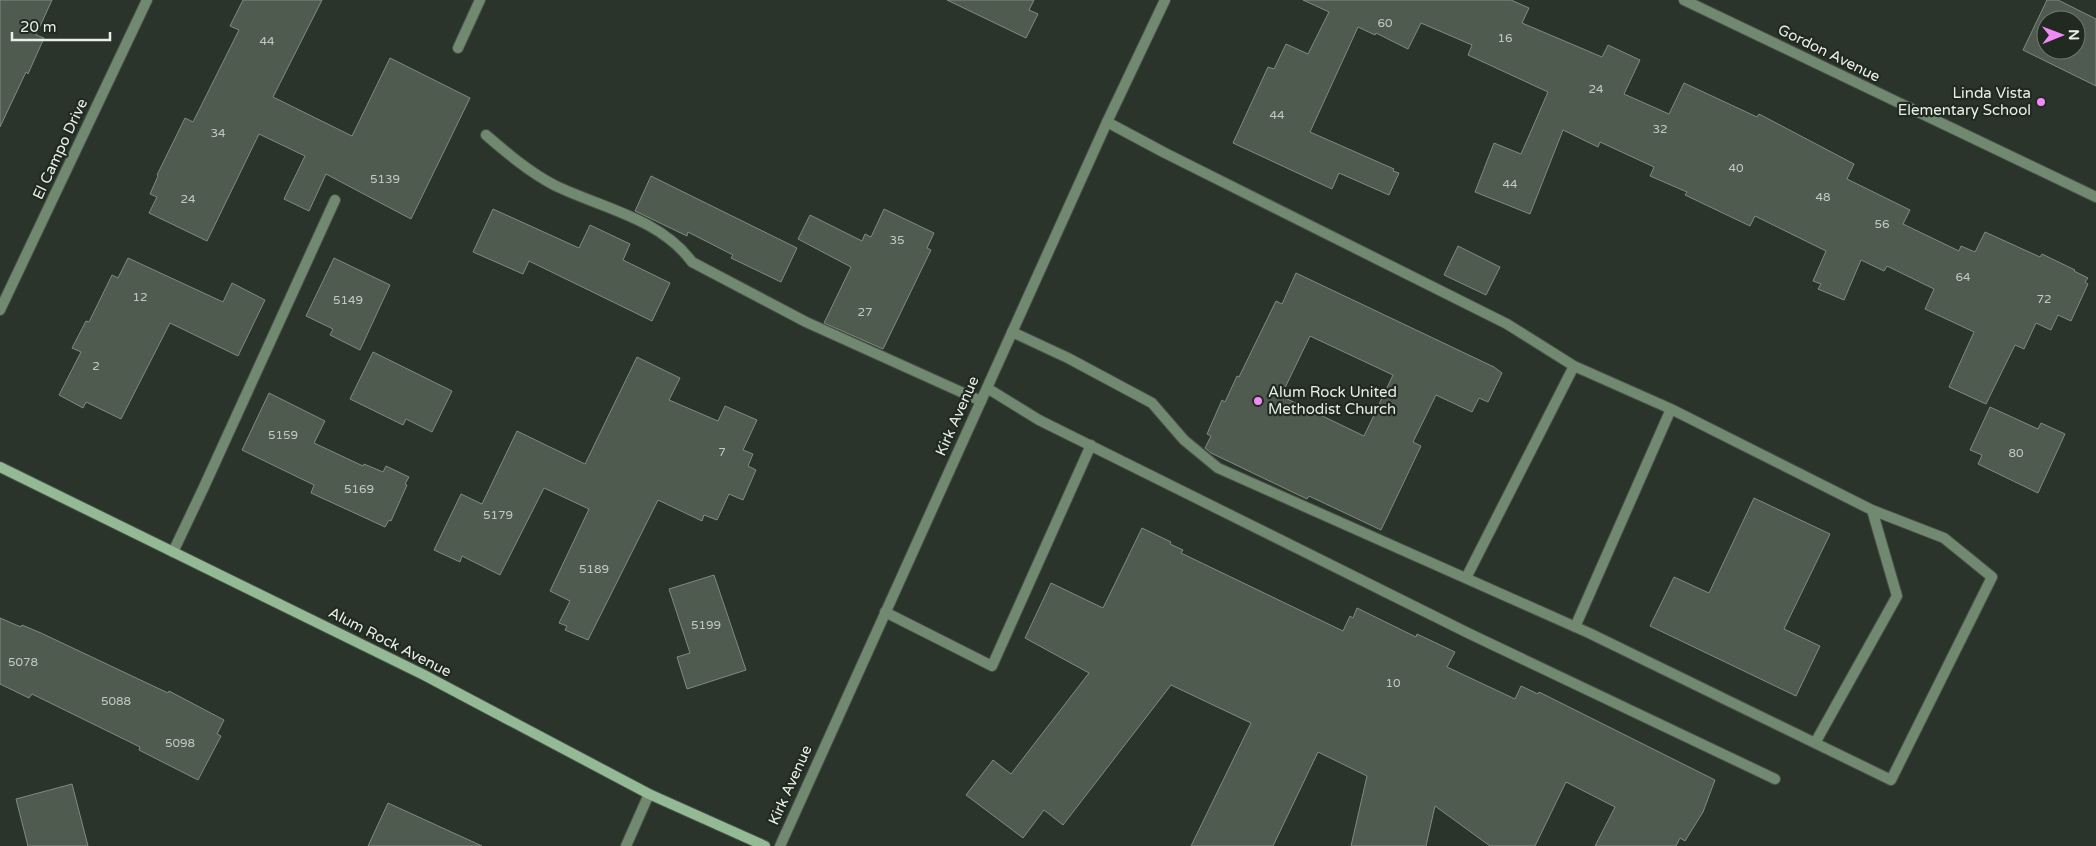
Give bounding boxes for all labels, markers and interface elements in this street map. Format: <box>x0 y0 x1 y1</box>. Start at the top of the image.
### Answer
scale bar <box>12 10 110 42</box>
north arrow <box>2036 10 2086 60</box>
house number: 60 <box>1377 16 1393 30</box>
text: 20 m <box>20 18 57 36</box>
street label: Gordon Avenue <box>1775 21 1883 85</box>
text: N <box>2065 29 2082 41</box>
house number: 16 <box>1497 31 1513 45</box>
house number: 44 <box>259 34 275 48</box>
house number: 24 <box>1588 82 1604 96</box>
place label: Linda Vista Elementary School <box>1898 84 2031 119</box>
street label: El Campo Drive <box>29 96 91 202</box>
marker: Linda Vista Elementary School <box>2035 96 2047 108</box>
house number: 44 <box>1269 108 1285 122</box>
house number: 32 <box>1652 122 1668 136</box>
house number: 34 <box>210 126 226 140</box>
house number: 40 <box>1728 161 1744 175</box>
house number: 5139 <box>370 172 400 186</box>
house number: 44 <box>1502 177 1518 191</box>
house number: 48 <box>1815 190 1831 204</box>
house number: 24 <box>180 192 196 206</box>
house number: 56 <box>1874 217 1890 231</box>
house number: 35 <box>889 233 905 247</box>
house number: 64 <box>1955 270 1971 284</box>
house number: 12 <box>132 290 148 304</box>
house number: 72 <box>2036 292 2052 306</box>
house number: 5149 <box>333 293 363 307</box>
house number: 27 <box>857 305 873 319</box>
house number: 2 <box>92 359 100 373</box>
street label: Kirk Avenue <box>931 373 983 459</box>
place label: Alum Rock United Methodist Church <box>1268 383 1397 418</box>
marker: Alum Rock United Methodist Church <box>1252 395 1264 407</box>
house number: 5159 <box>268 428 298 442</box>
house number: 7 <box>718 445 726 459</box>
house number: 80 <box>2008 446 2024 460</box>
house number: 5169 <box>344 482 374 496</box>
house number: 5179 <box>483 508 513 522</box>
house number: 5189 <box>579 562 609 576</box>
street label: Alum Rock Avenue <box>326 603 454 681</box>
house number: 5199 <box>691 618 721 632</box>
house number: 5078 <box>8 655 38 669</box>
house number: 10 <box>1385 676 1401 690</box>
house number: 5088 <box>101 694 131 708</box>
house number: 5098 <box>165 736 195 750</box>
street label: Kirk Avenue <box>764 742 816 828</box>

